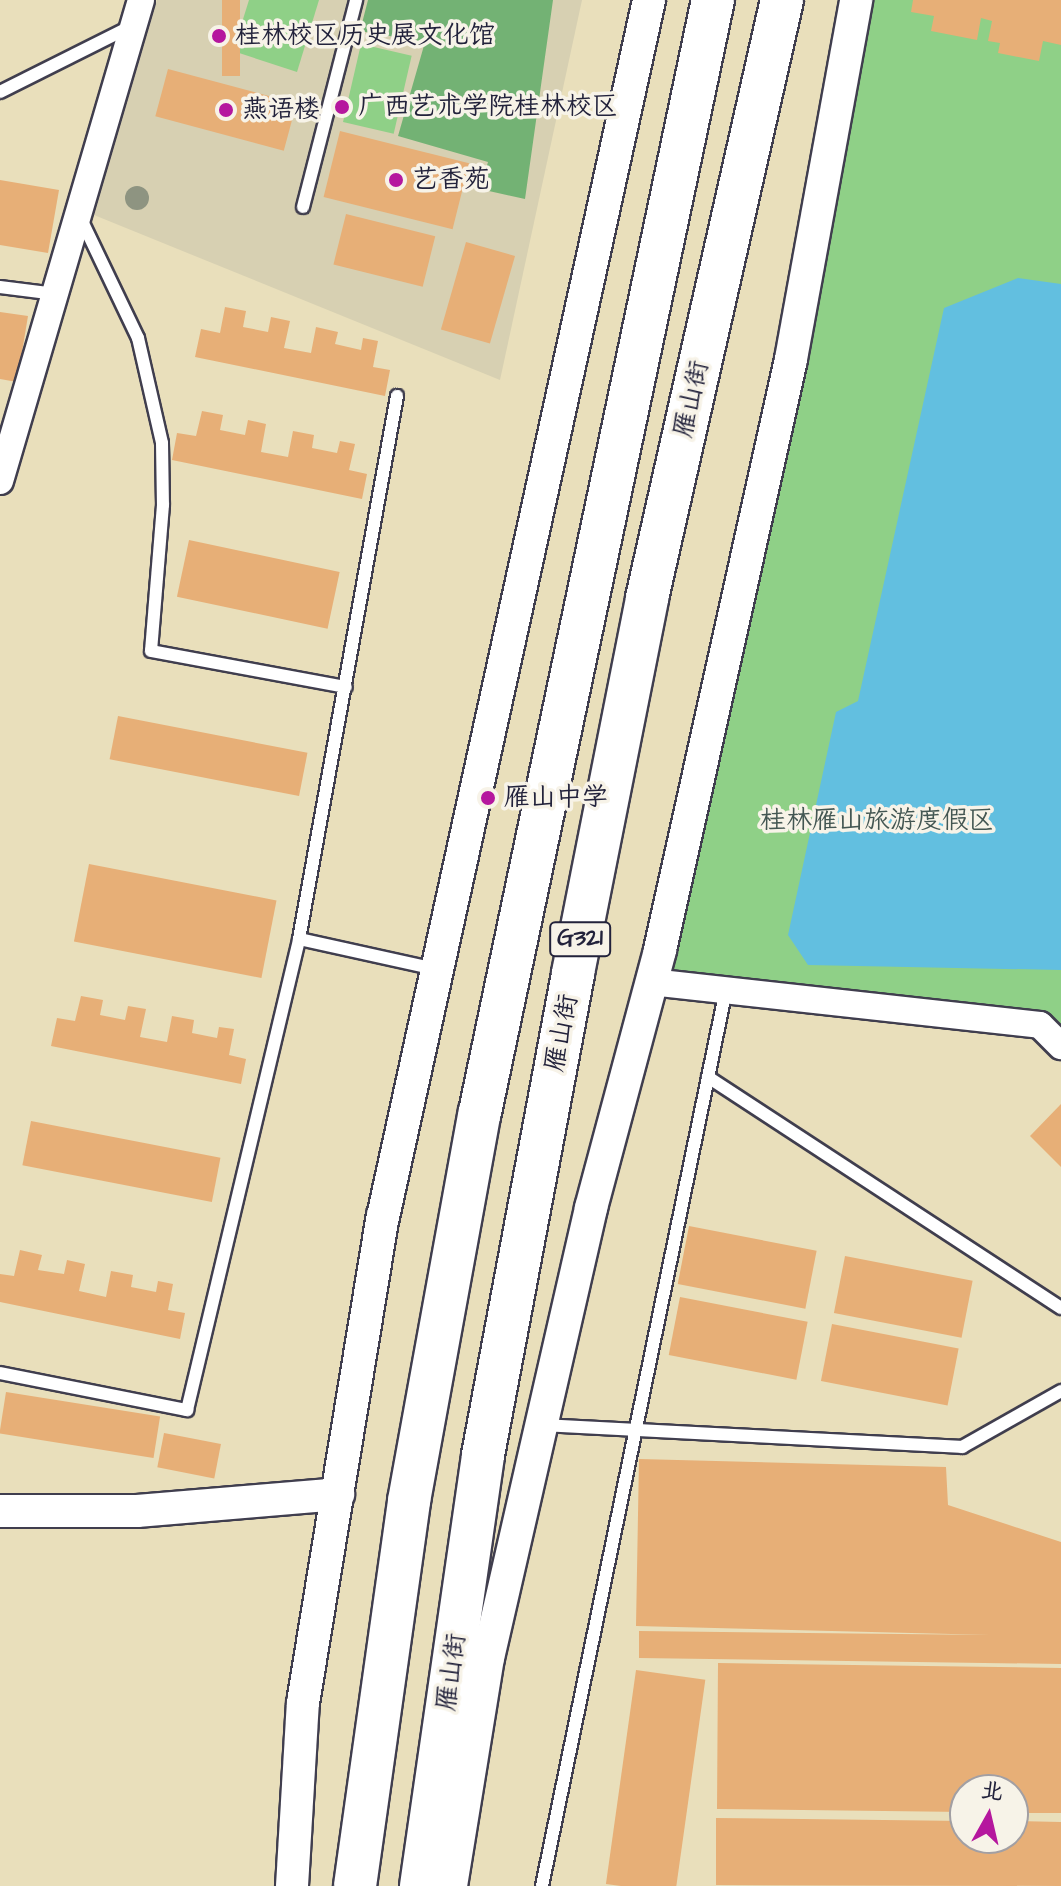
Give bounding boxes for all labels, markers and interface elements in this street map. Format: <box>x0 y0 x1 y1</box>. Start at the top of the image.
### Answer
place label: 桂林校区历史展文化馆 <box>235 20 495 52</box>
marker: 桂林校区历史展文化馆 <box>210 27 228 45</box>
place label: 广西艺术学院桂林校区 <box>358 91 618 123</box>
place label: 燕语楼 <box>242 94 320 126</box>
marker: 广西艺术学院桂林校区 <box>333 98 351 116</box>
marker: 燕语楼 <box>217 101 235 119</box>
place label: 艺香苑 <box>412 164 490 196</box>
marker: 艺香苑 <box>387 171 405 189</box>
street label: 雁山街 <box>668 357 716 441</box>
place label: 雁山中学 <box>504 782 608 814</box>
marker: 雁山中学 <box>479 789 497 807</box>
park label: 桂林雁山旅游度假区 <box>760 805 994 837</box>
road number: G321 <box>548 919 612 959</box>
street label: 雁山街 <box>539 992 585 1074</box>
street label: 雁山街 <box>431 1631 473 1713</box>
north arrow <box>949 1774 1029 1854</box>
text: 北 <box>979 1775 1005 1809</box>

